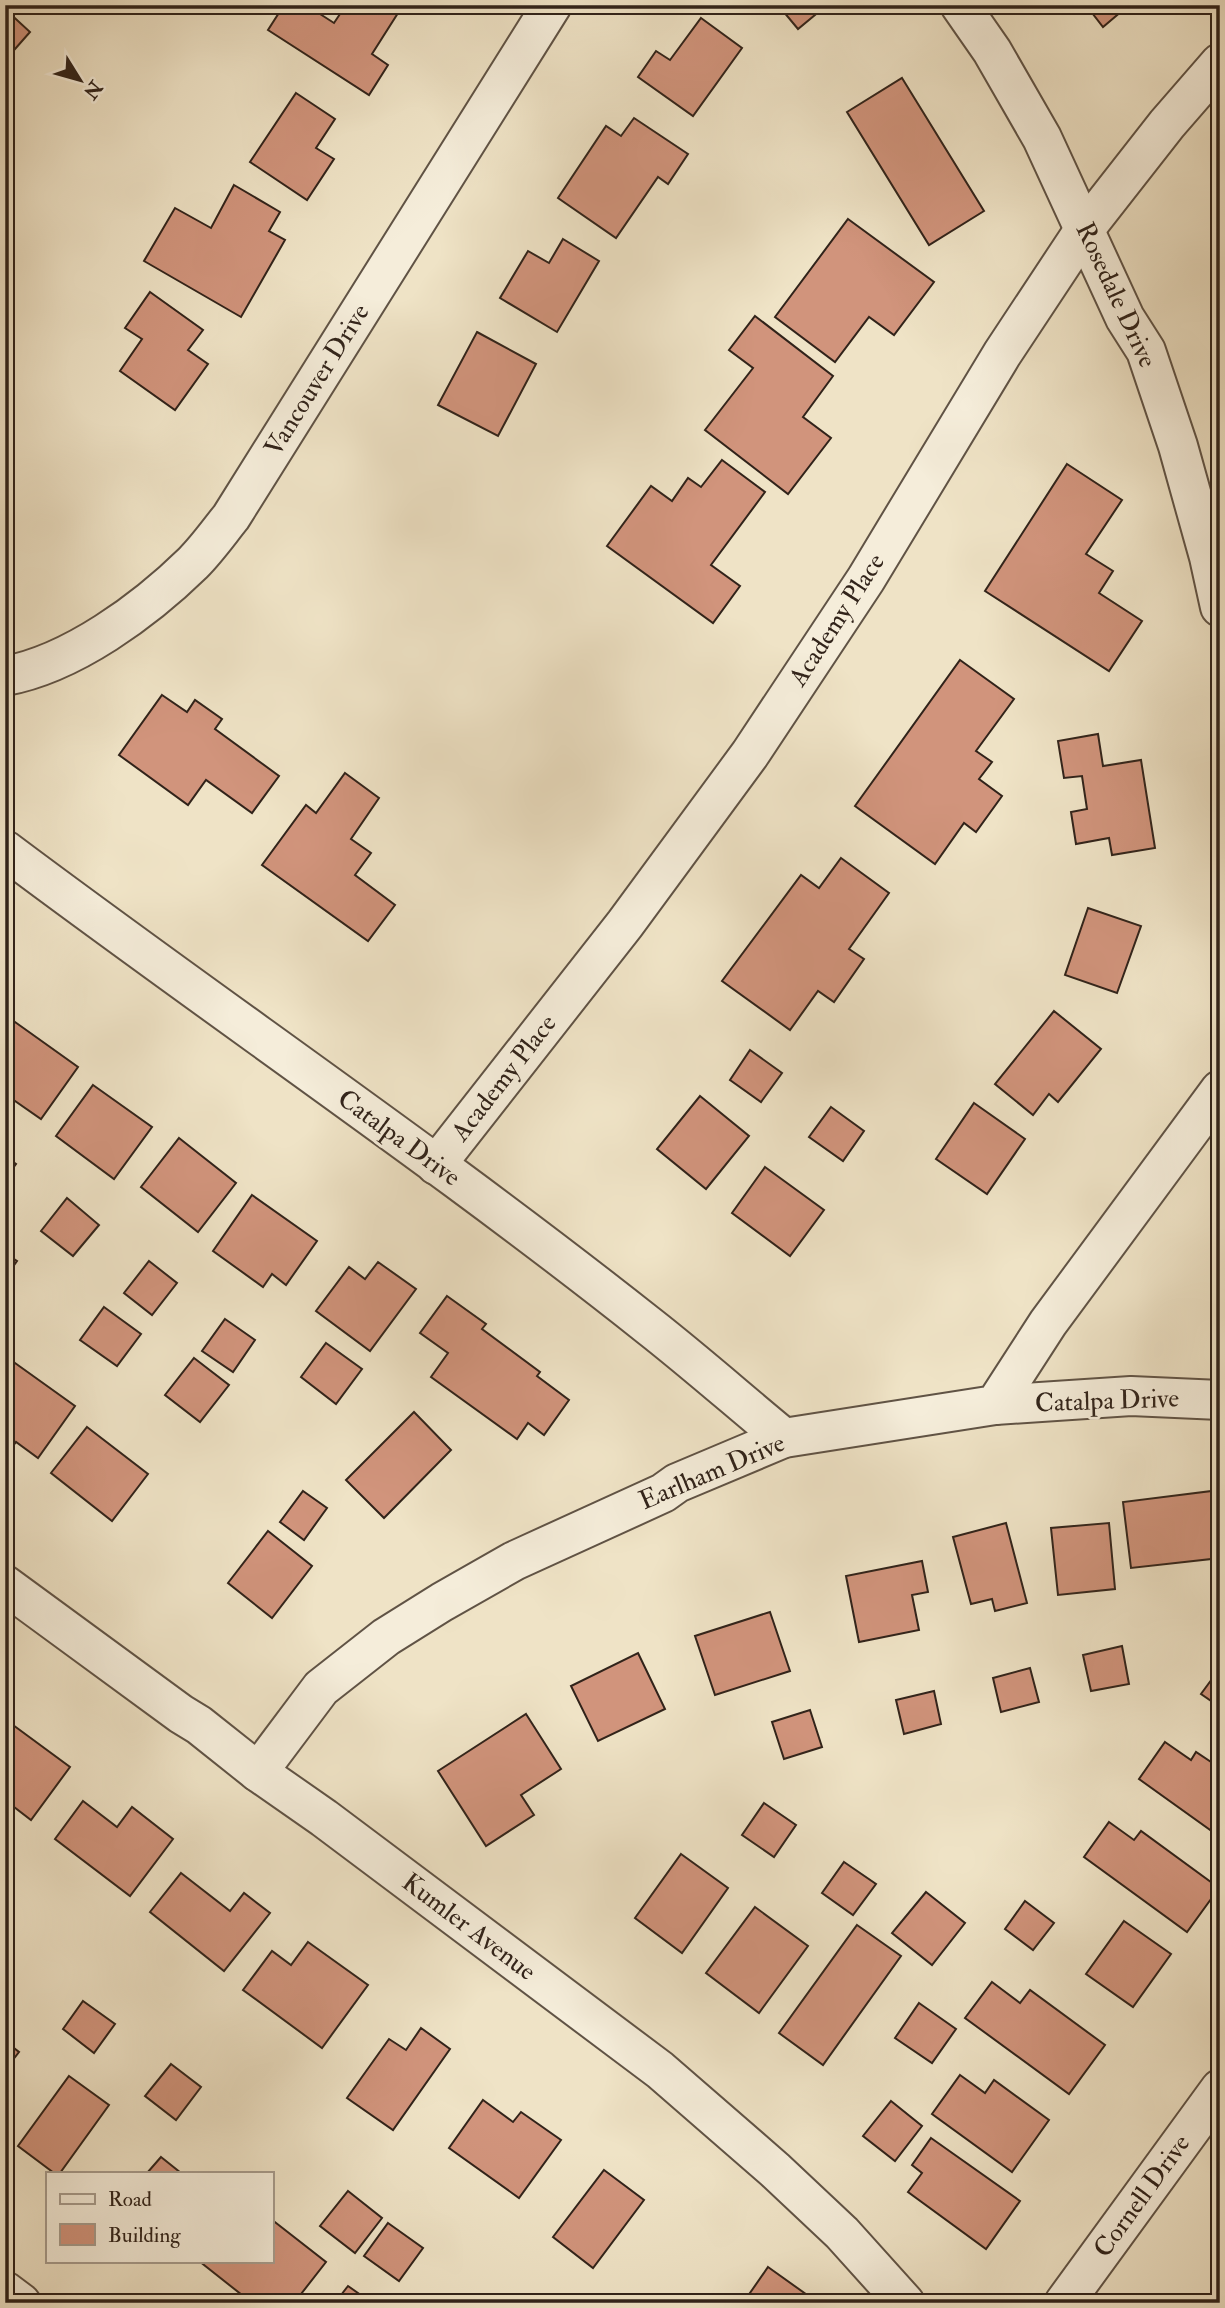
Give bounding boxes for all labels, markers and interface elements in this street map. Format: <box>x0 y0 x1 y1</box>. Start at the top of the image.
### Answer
north arrow <box>46 46 116 116</box>
text: N <box>77 75 108 104</box>
street label: Rosedale Drive <box>1068 217 1164 373</box>
street label: Vancouver Drive <box>258 298 377 462</box>
street label: Academy Place <box>782 547 892 693</box>
street label: Academy Place <box>444 1008 563 1149</box>
street label: Catalpa Drive <box>331 1083 467 1194</box>
street label: Catalpa Drive <box>1034 1382 1180 1421</box>
street label: Earlham Drive <box>634 1427 790 1517</box>
street label: Kumler Avenue <box>396 1866 542 1988</box>
street label: Cornell Drive <box>1087 2128 1197 2264</box>
legend <box>46 2172 273 2262</box>
text: Road <box>108 2186 153 2213</box>
text: Building <box>108 2222 181 2249</box>

